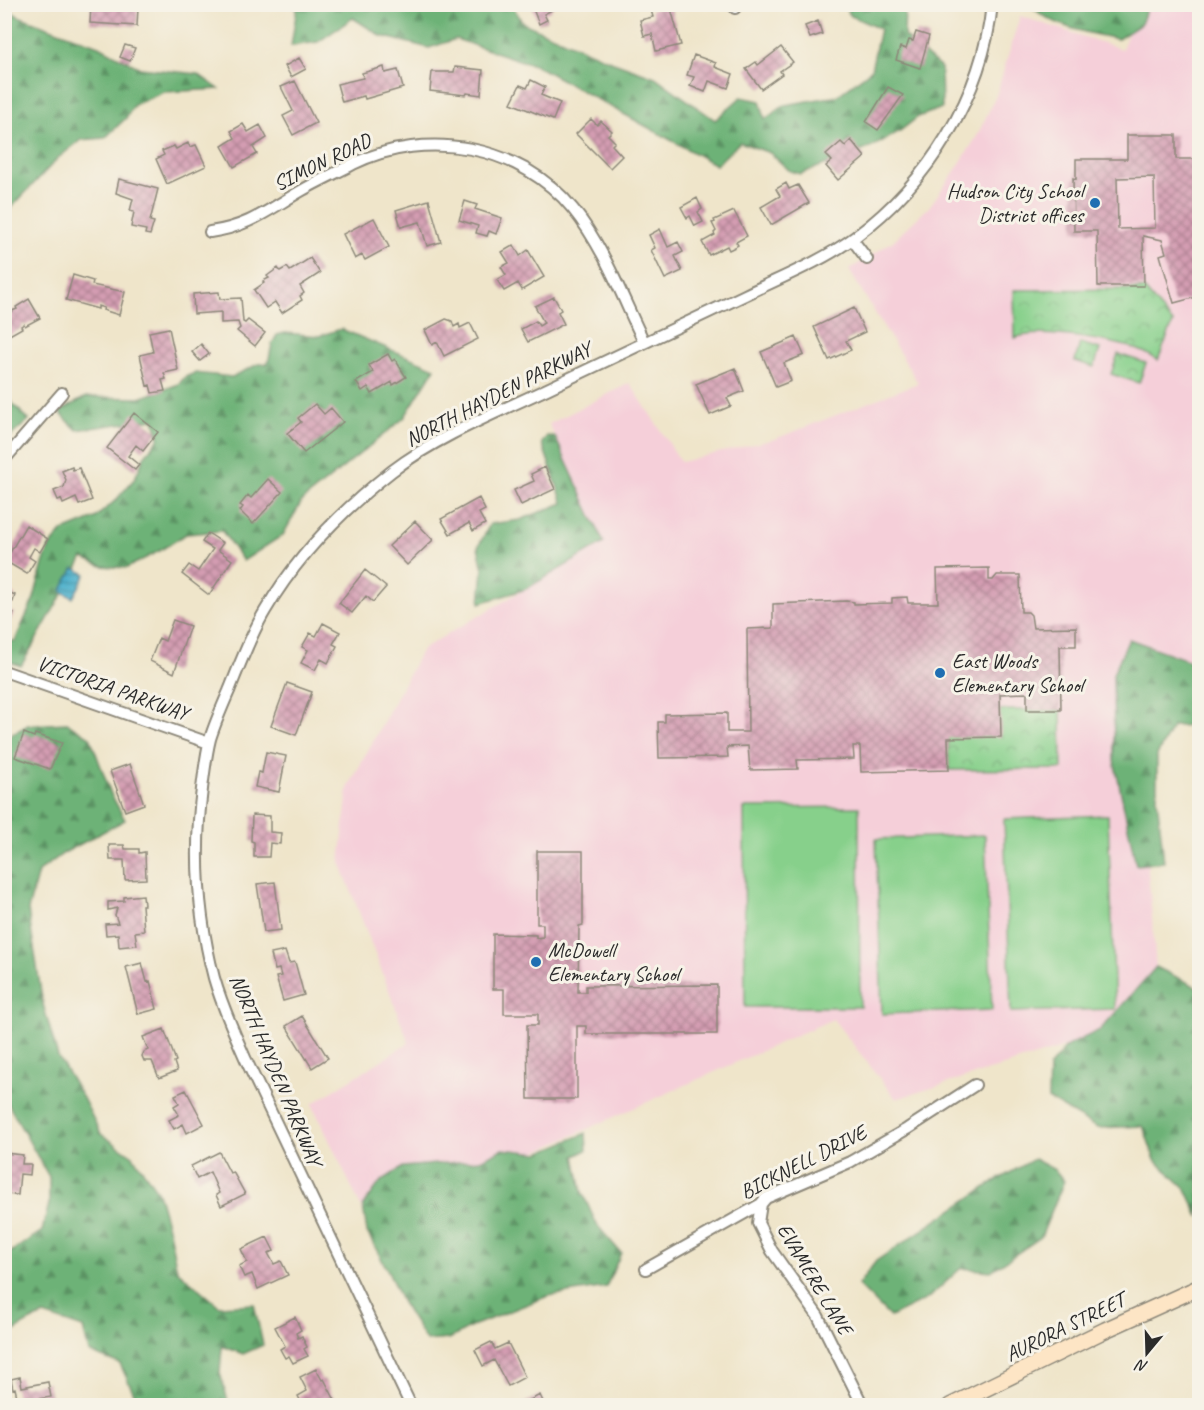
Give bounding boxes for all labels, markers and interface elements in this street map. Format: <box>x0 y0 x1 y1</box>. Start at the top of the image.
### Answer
street label: SIMON ROAD <box>269 126 377 197</box>
place label: Hudson City School District offices <box>947 178 1086 228</box>
marker: Hudson City School District offices <box>1088 196 1102 210</box>
street label: NORTH HAYDEN PARKWAY <box>401 334 599 452</box>
place label: East Woods Elementary School <box>952 648 1087 698</box>
street label: VICTORIA PARKWAY <box>34 650 195 727</box>
marker: East Woods Elementary School <box>933 666 947 680</box>
place label: McDowell Elementary School <box>548 937 683 987</box>
marker: McDowell Elementary School <box>529 955 543 969</box>
street label: NORTH HAYDEN PARKWAY <box>224 970 330 1174</box>
street label: BICKNELL DRIVE <box>736 1118 873 1205</box>
street label: EVAMERE LANE <box>772 1219 860 1342</box>
street label: AURORA STREET <box>1001 1284 1134 1367</box>
north arrow <box>1117 1323 1177 1383</box>
text: N <box>1132 1354 1150 1377</box>

